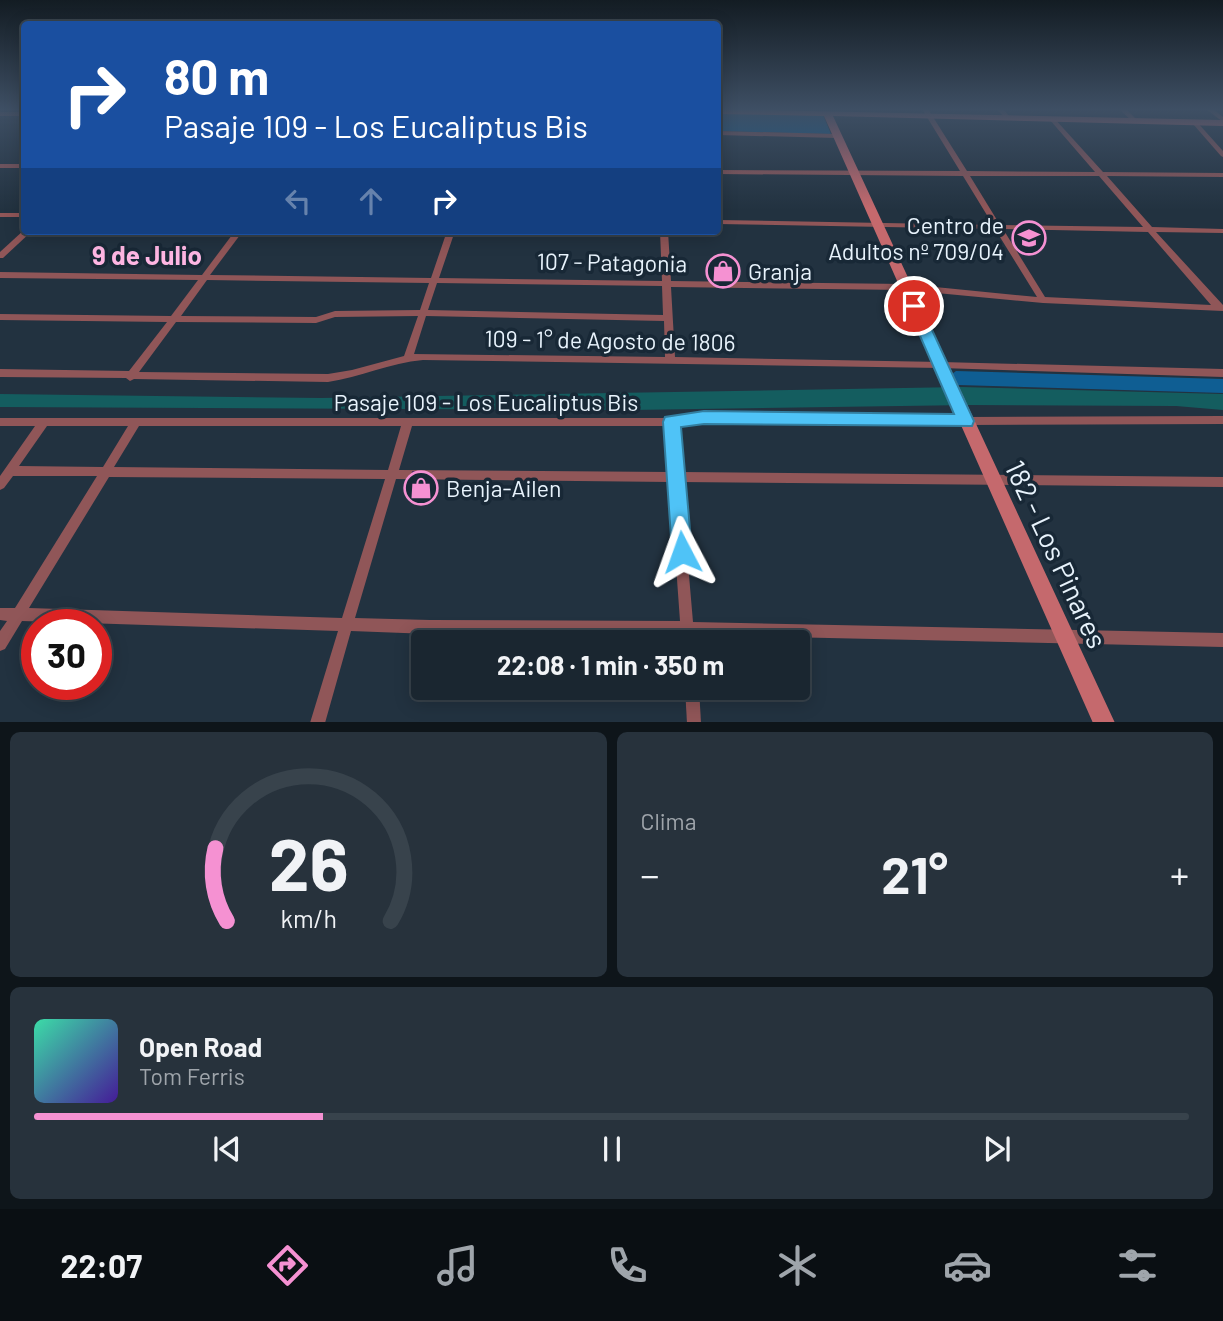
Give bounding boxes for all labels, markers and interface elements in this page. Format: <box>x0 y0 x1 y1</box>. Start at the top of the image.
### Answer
text: 80 m <box>164 46 269 105</box>
icon: right <box>49 49 140 140</box>
text: Pasaje 109 - Los Eucaliptus Bis <box>164 106 588 144</box>
icon: left <box>279 182 317 220</box>
icon: ahead <box>352 182 390 220</box>
icon: right <box>425 182 463 220</box>
place label: Centro de Adultos nº 709/04 <box>828 211 1004 265</box>
school or university icon: Centro de Adultos nº 709/04 <box>1010 219 1048 257</box>
district label: 9 de Julio <box>92 239 202 270</box>
street label: 107 - Patagonia <box>537 247 687 277</box>
shop icon: Granja <box>704 252 742 290</box>
place label: Granja <box>748 257 812 285</box>
pin <box>884 276 944 336</box>
icon: arrive <box>895 287 933 325</box>
street label: 109 - 1° de Agosto de 1806 <box>484 324 736 356</box>
street label: Pasaje 109 - Los Eucaliptus Bis <box>334 388 638 416</box>
street label: 182 - Los Pinares <box>999 455 1115 653</box>
shop icon: Benja-Ailen <box>402 469 440 507</box>
place label: Benja-Ailen <box>446 474 561 502</box>
position arrow <box>645 515 719 589</box>
speed limit sign: 30 <box>21 609 112 700</box>
text: 22:08 · 1 min · 350 m <box>497 649 724 680</box>
text: Clima <box>641 807 696 835</box>
text: 26 <box>268 818 348 906</box>
text: 21° <box>881 842 948 904</box>
text: − <box>641 851 660 897</box>
text: + <box>1170 851 1189 897</box>
text: km/h <box>280 902 337 932</box>
text: Open Road <box>139 1031 262 1062</box>
text: Tom Ferris <box>139 1062 245 1090</box>
icon: previous <box>208 1130 246 1168</box>
icon: pause <box>593 1130 631 1168</box>
icon: next <box>978 1130 1016 1168</box>
icon: directions <box>263 1241 312 1290</box>
icon: music <box>433 1241 482 1290</box>
icon: phone <box>603 1241 652 1290</box>
icon: climate <box>773 1241 822 1290</box>
icon: car <box>943 1241 992 1290</box>
icon: filters <box>1113 1241 1162 1290</box>
text: 22:07 <box>61 1246 142 1284</box>

